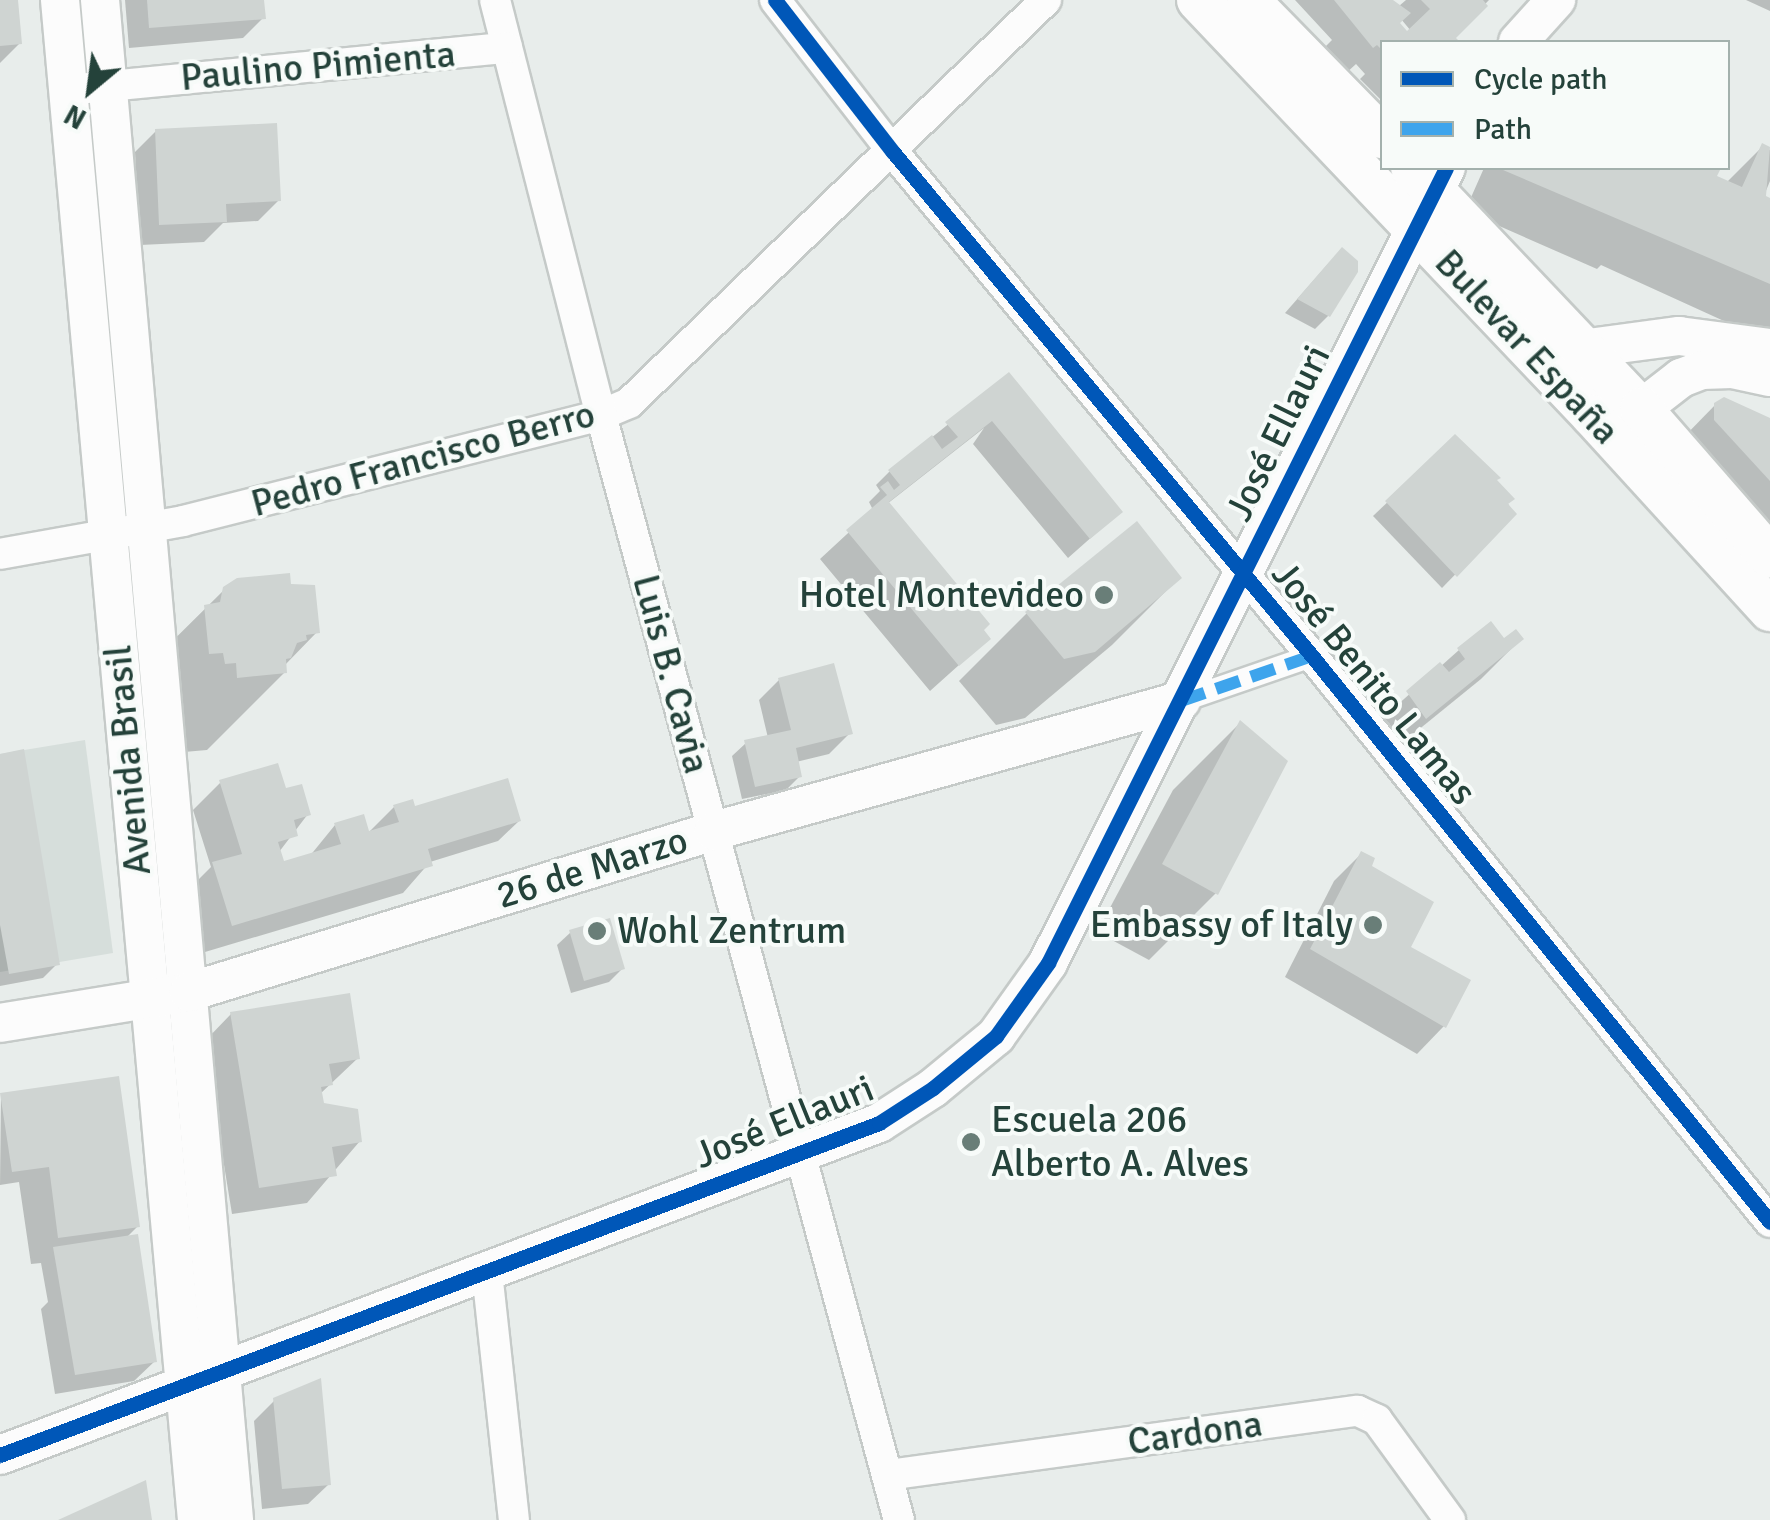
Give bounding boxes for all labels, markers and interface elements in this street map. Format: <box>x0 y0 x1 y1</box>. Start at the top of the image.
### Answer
street label: Paulino Pimienta <box>179 31 457 101</box>
north arrow <box>40 40 140 140</box>
legend <box>1380 40 1730 170</box>
text: Cycle path <box>1474 61 1608 98</box>
text: N <box>59 97 92 136</box>
text: Path <box>1474 111 1532 148</box>
street label: Bulevar España <box>1425 240 1629 454</box>
street label: José Ellauri <box>1216 338 1340 528</box>
street label: Pedro Francisco Berro <box>246 391 600 527</box>
street label: José Benito Lamas <box>1262 552 1486 814</box>
street label: Luis B. Cavia <box>623 570 719 778</box>
place label: Hotel Montevideo <box>799 572 1084 618</box>
marker: Hotel Montevideo <box>1093 584 1115 606</box>
street label: Avenida Brasil <box>95 643 161 877</box>
street label: 26 de Marzo <box>491 817 693 919</box>
place label: Embassy of Italy <box>1090 902 1353 948</box>
place label: Wohl Zentrum <box>617 908 846 954</box>
marker: Embassy of Italy <box>1362 914 1384 936</box>
marker: Wohl Zentrum <box>586 920 608 942</box>
street label: José Ellauri <box>688 1065 880 1179</box>
place label: Escuela 206 Alberto A. Alves <box>991 1097 1249 1186</box>
marker: Escuela 206 Alberto A. Alves <box>960 1131 982 1153</box>
street label: Cardona <box>1125 1401 1265 1465</box>

